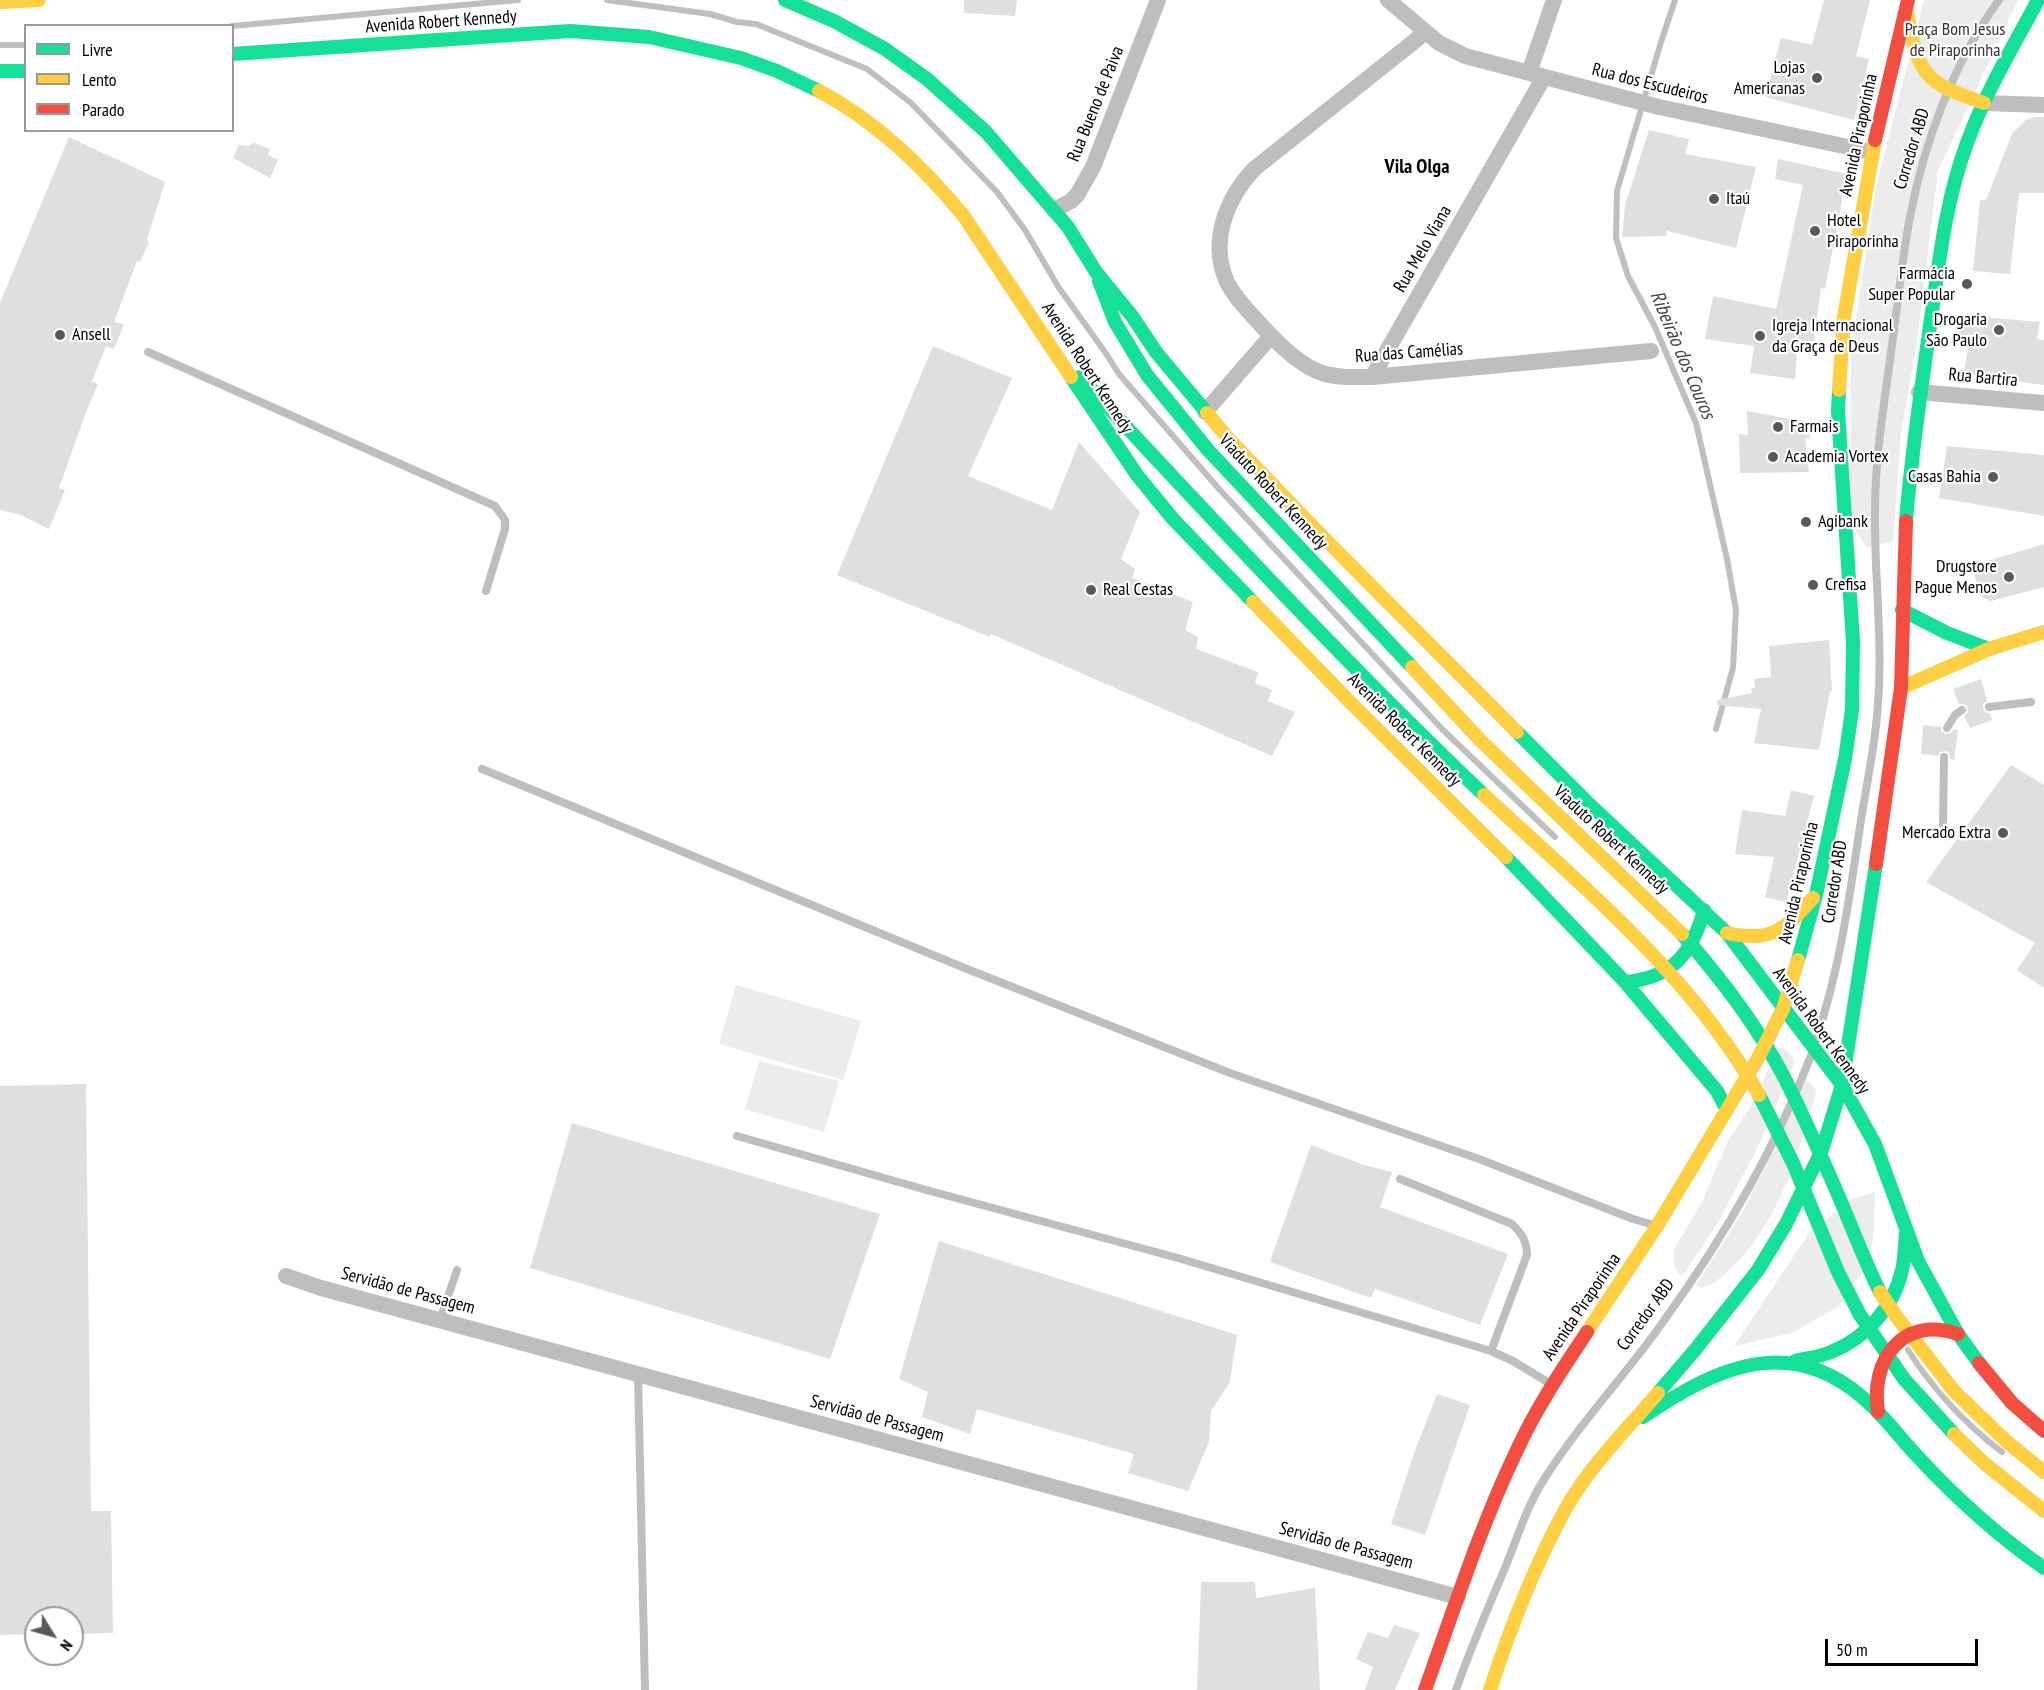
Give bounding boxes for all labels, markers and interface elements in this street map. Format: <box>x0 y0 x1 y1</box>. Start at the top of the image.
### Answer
street label: Avenida Robert Kennedy <box>365 6 517 38</box>
park label: Praça Bom Jesus de Piraporinha <box>1905 19 2005 62</box>
legend <box>24 24 234 132</box>
text: Livre <box>82 38 113 61</box>
street label: Rua Bueno de Paiva <box>1063 43 1129 165</box>
place label: Lojas Americanas <box>1734 57 1805 100</box>
street label: Rua dos Escudeiros <box>1590 59 1710 109</box>
text: Lento <box>82 68 117 91</box>
marker: Lojas Americanas <box>1810 71 1824 85</box>
street label: Avenida Piraporinha <box>1835 72 1883 198</box>
text: Parado <box>82 98 125 121</box>
street label: Corredor ABD <box>1889 106 1935 192</box>
district label: Vila Olga <box>1385 155 1449 179</box>
place label: Itaú <box>1726 188 1750 210</box>
marker: Itaú <box>1707 192 1721 206</box>
street label: Rua Melo Viana <box>1389 202 1457 296</box>
place label: Hotel Piraporinha <box>1827 210 1899 252</box>
marker: Hotel Piraporinha <box>1808 224 1822 238</box>
place label: Farmácia Super Popular <box>1868 263 1955 306</box>
marker: Farmácia Super Popular <box>1960 277 1974 291</box>
water label: Ribeirão dos Couros <box>1644 287 1720 423</box>
street label: Avenida Robert Kennedy <box>1037 299 1137 437</box>
place label: Drogaria São Paulo <box>1926 309 1987 352</box>
place label: Igreja Internacional da Graça de Deus <box>1772 315 1893 358</box>
marker: Drogaria São Paulo <box>1992 323 2006 337</box>
place label: Ansell <box>72 324 110 346</box>
marker: Ansell <box>53 328 67 342</box>
marker: Igreja Internacional da Graça de Deus <box>1753 329 1767 343</box>
street label: Rua das Camélias <box>1354 338 1464 368</box>
street label: Rua Bartira <box>1947 364 2019 392</box>
place label: Farmais <box>1790 416 1838 438</box>
marker: Farmais <box>1771 420 1785 434</box>
street label: Viaduto Robert Kennedy <box>1214 430 1332 554</box>
place label: Academia Vortex <box>1785 446 1889 468</box>
marker: Academia Vortex <box>1766 450 1780 464</box>
place label: Casas Bahia <box>1908 466 1981 488</box>
marker: Casas Bahia <box>1986 470 2000 484</box>
place label: Agibank <box>1818 511 1868 533</box>
marker: Agibank <box>1799 515 1813 529</box>
place label: Drugstore Pague Menos <box>1915 556 1997 598</box>
marker: Drugstore Pague Menos <box>2002 570 2016 584</box>
place label: Crefisa <box>1825 574 1867 596</box>
marker: Crefisa <box>1806 578 1820 592</box>
place label: Real Cestas <box>1103 579 1173 601</box>
marker: Real Cestas <box>1084 583 1098 597</box>
street label: Avenida Robert Kennedy <box>1343 669 1465 791</box>
street label: Viaduto Robert Kennedy <box>1549 781 1673 899</box>
street label: Avenida Piraporinha <box>1774 820 1824 946</box>
place label: Mercado Extra <box>1902 822 1991 844</box>
marker: Mercado Extra <box>1996 826 2010 840</box>
street label: Corredor ABD <box>1818 839 1852 925</box>
street label: Avenida Robert Kennedy <box>1768 963 1874 1099</box>
street label: Avenida Piraporinha <box>1538 1249 1626 1365</box>
street label: Servidão de Passagem <box>339 1263 477 1319</box>
street label: Corredor ABD <box>1613 1275 1679 1355</box>
street label: Servidão de Passagem <box>808 1391 946 1447</box>
street label: Servidão de Passagem <box>1277 1518 1415 1574</box>
north arrow <box>24 1606 84 1666</box>
scale bar <box>1828 1627 1981 1665</box>
text: N <box>56 1636 77 1655</box>
text: 50 m <box>1836 1638 1868 1661</box>

